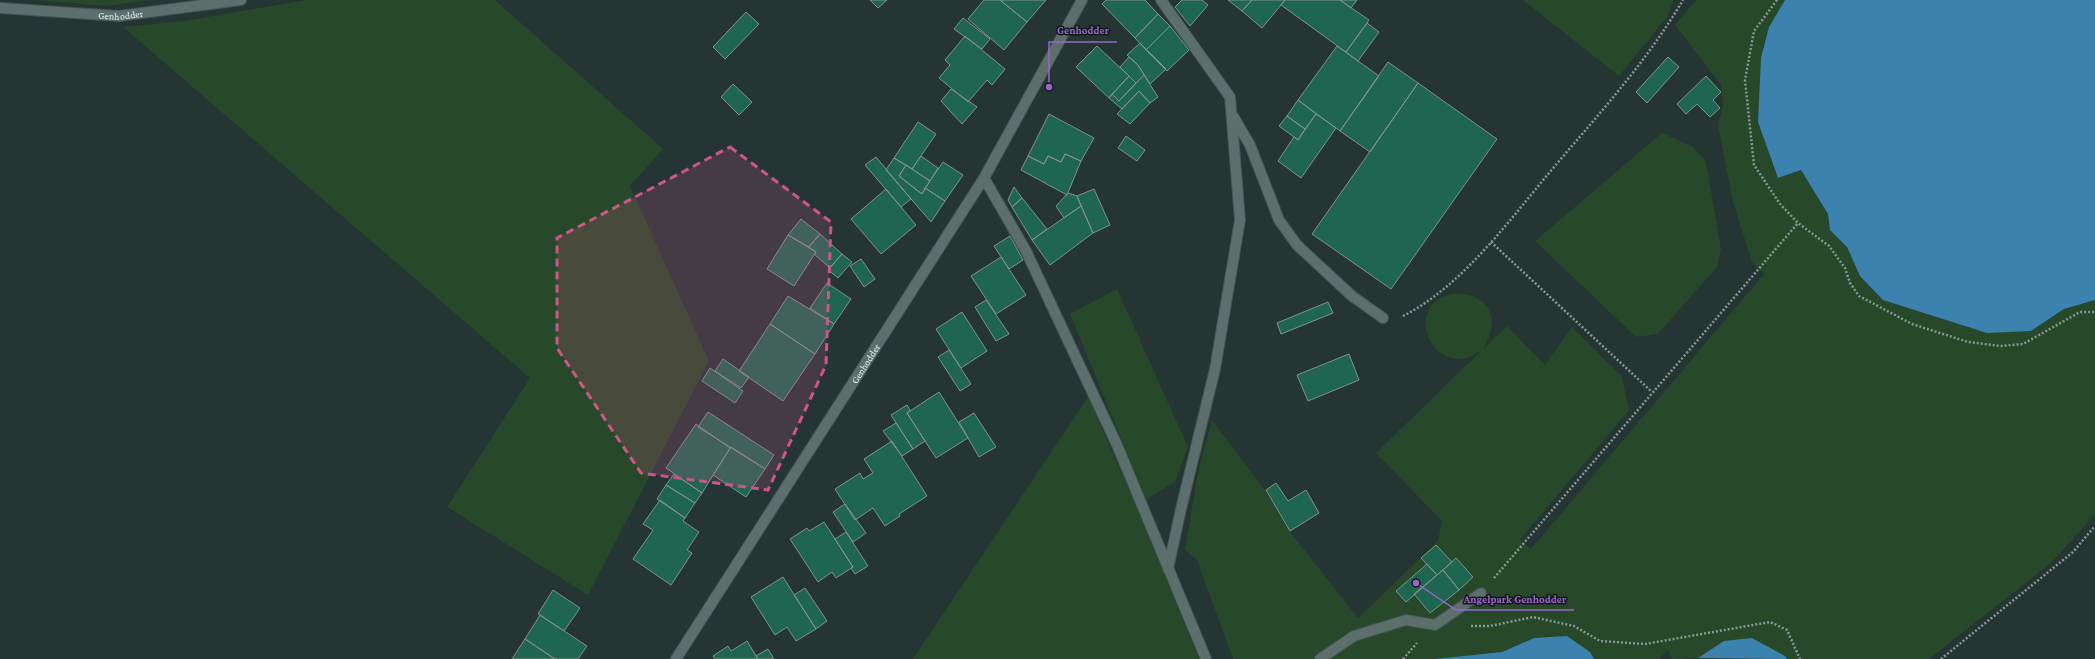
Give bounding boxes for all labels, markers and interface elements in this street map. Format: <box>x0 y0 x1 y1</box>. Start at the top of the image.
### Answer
street label: Genhodder <box>98 8 144 22</box>
callout: Genhodder <box>1049 19 1117 42</box>
text: Genhodder <box>1057 24 1110 36</box>
street label: Genhodder <box>849 341 883 386</box>
callout: Angelpark Genhodder <box>1456 587 1574 610</box>
text: Angelpark Genhodder <box>1463 593 1567 605</box>

